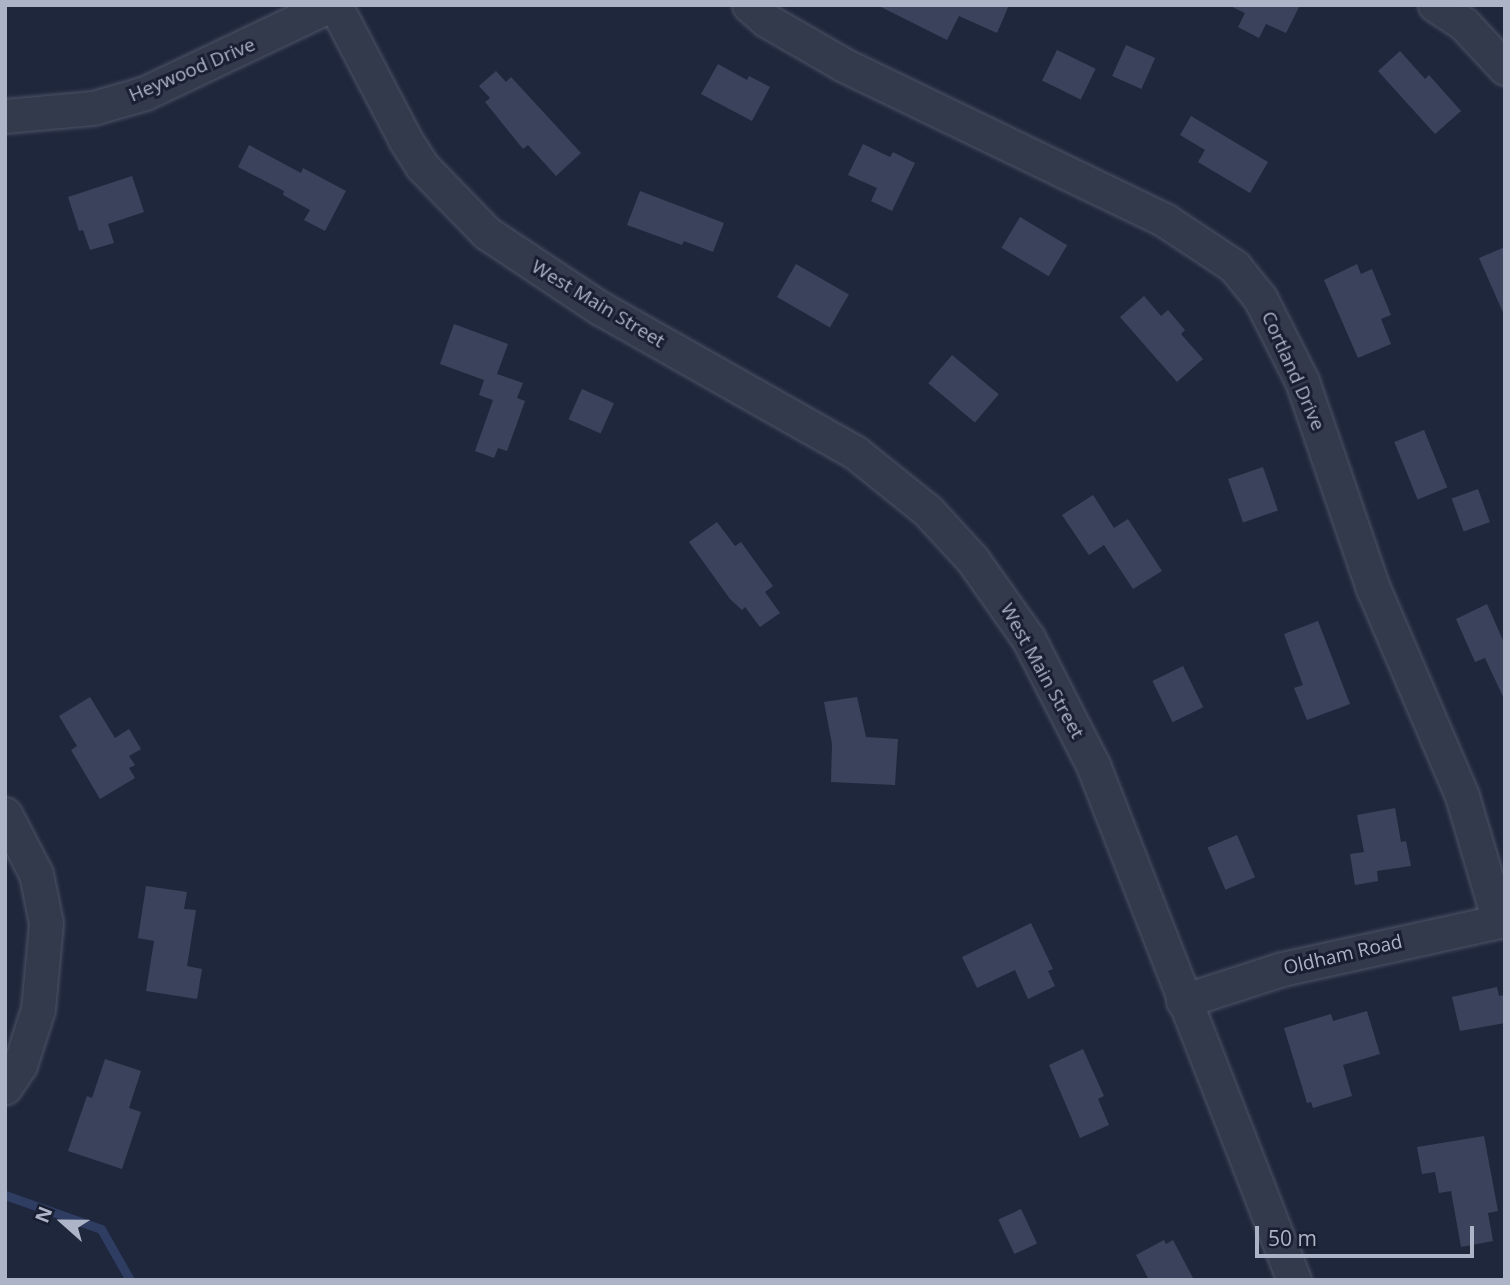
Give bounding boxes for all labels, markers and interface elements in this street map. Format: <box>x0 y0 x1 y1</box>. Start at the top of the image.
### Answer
street label: Heywood Drive <box>125 33 259 107</box>
street label: West Main Street <box>527 255 669 353</box>
street label: Cortland Drive <box>1257 308 1329 434</box>
street label: West Main Street <box>995 599 1089 743</box>
street label: Oldham Road <box>1281 930 1405 980</box>
north arrow <box>28 1187 98 1257</box>
text: N <box>28 1203 58 1226</box>
scale bar <box>1258 1212 1477 1256</box>
text: 50 m <box>1268 1224 1317 1252</box>

